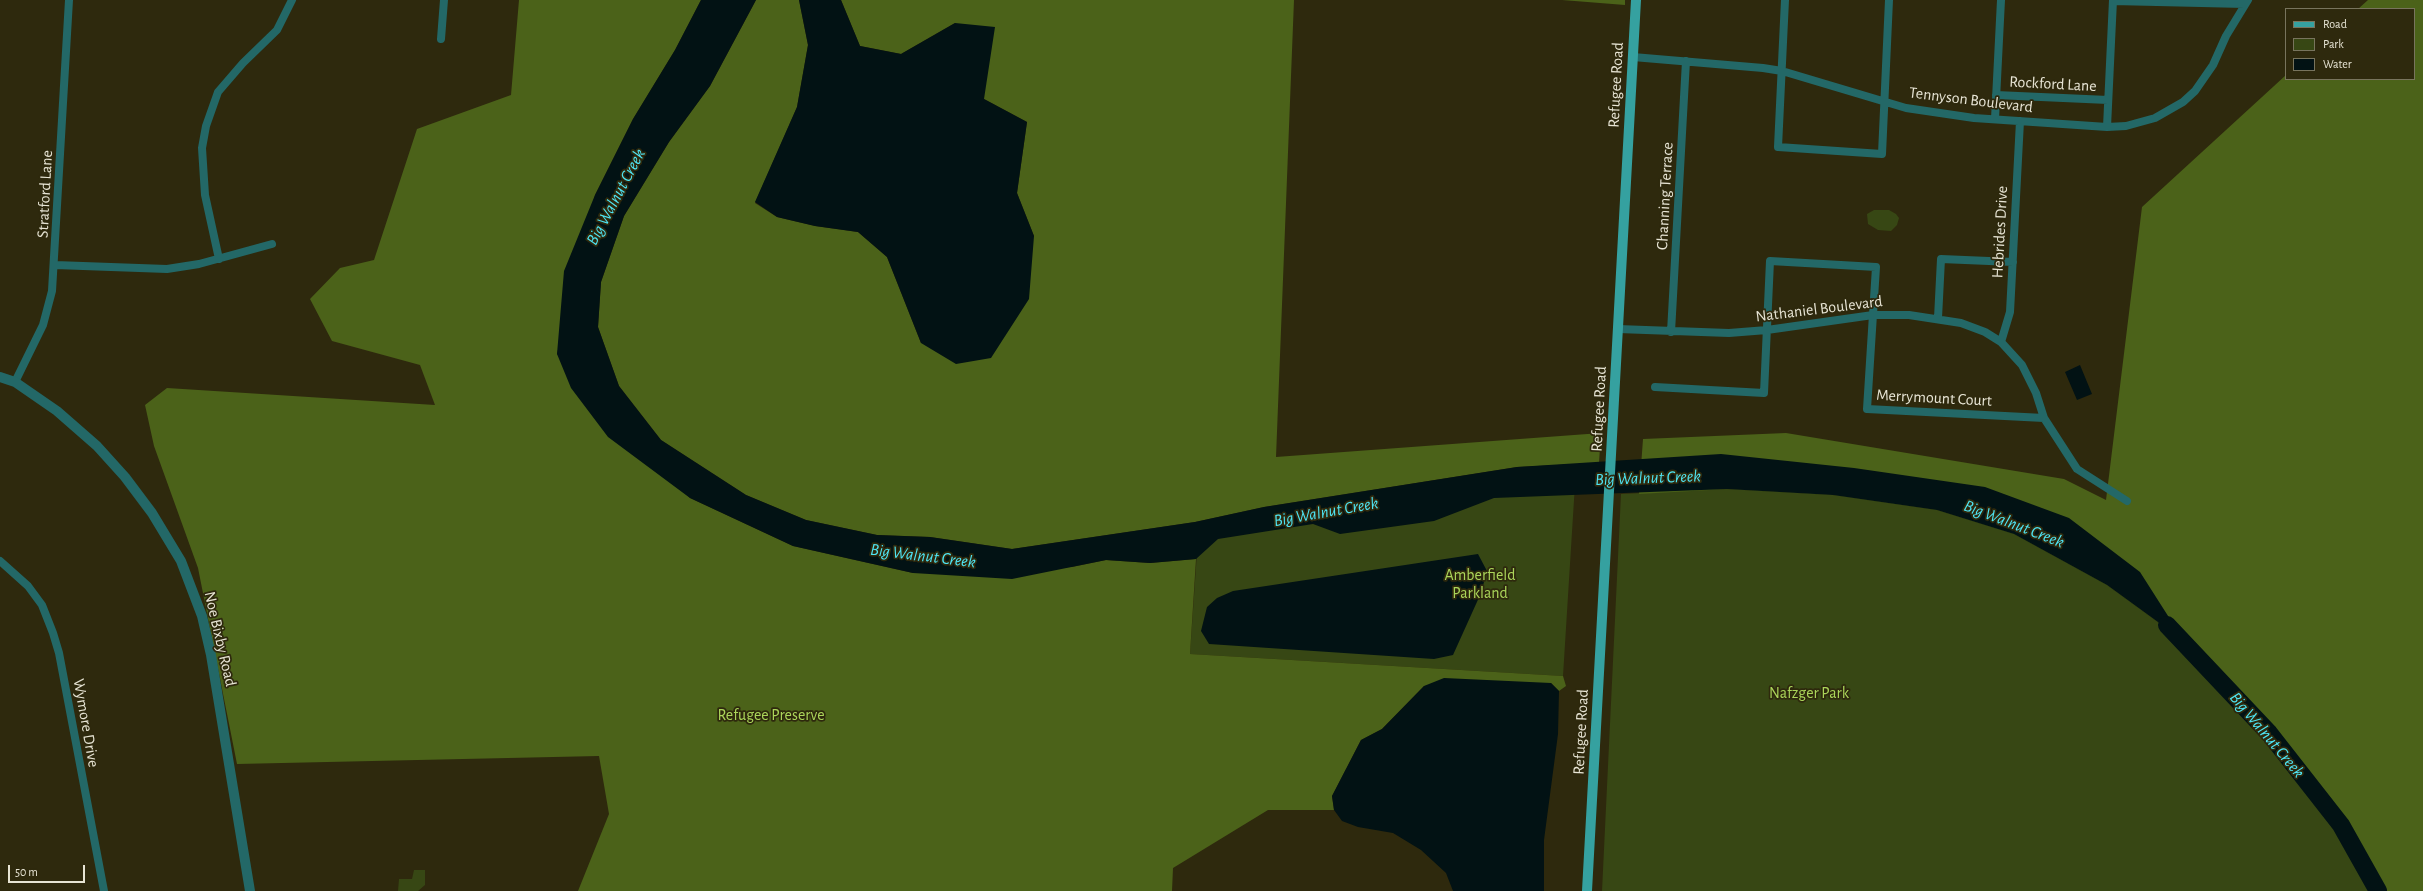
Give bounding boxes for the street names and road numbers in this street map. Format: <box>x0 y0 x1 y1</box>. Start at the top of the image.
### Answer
street label: Refugee Road <box>1604 42 1628 128</box>
street label: Rockford Lane <box>2009 72 2097 96</box>
street label: Tennyson Boulevard <box>1908 83 2034 117</box>
street label: Channing Terrace <box>1653 142 1677 250</box>
street label: Stratford Lane <box>33 150 57 238</box>
street label: Hebrides Drive <box>1988 185 2012 279</box>
street label: Nathaniel Boulevard <box>1754 292 1884 326</box>
street label: Refugee Road <box>1587 366 1611 452</box>
street label: Merrymount Court <box>1876 385 1992 411</box>
street label: Noe Bixby Road <box>200 589 240 689</box>
street label: Wymore Drive <box>69 677 103 769</box>
street label: Refugee Road <box>1569 689 1593 775</box>

